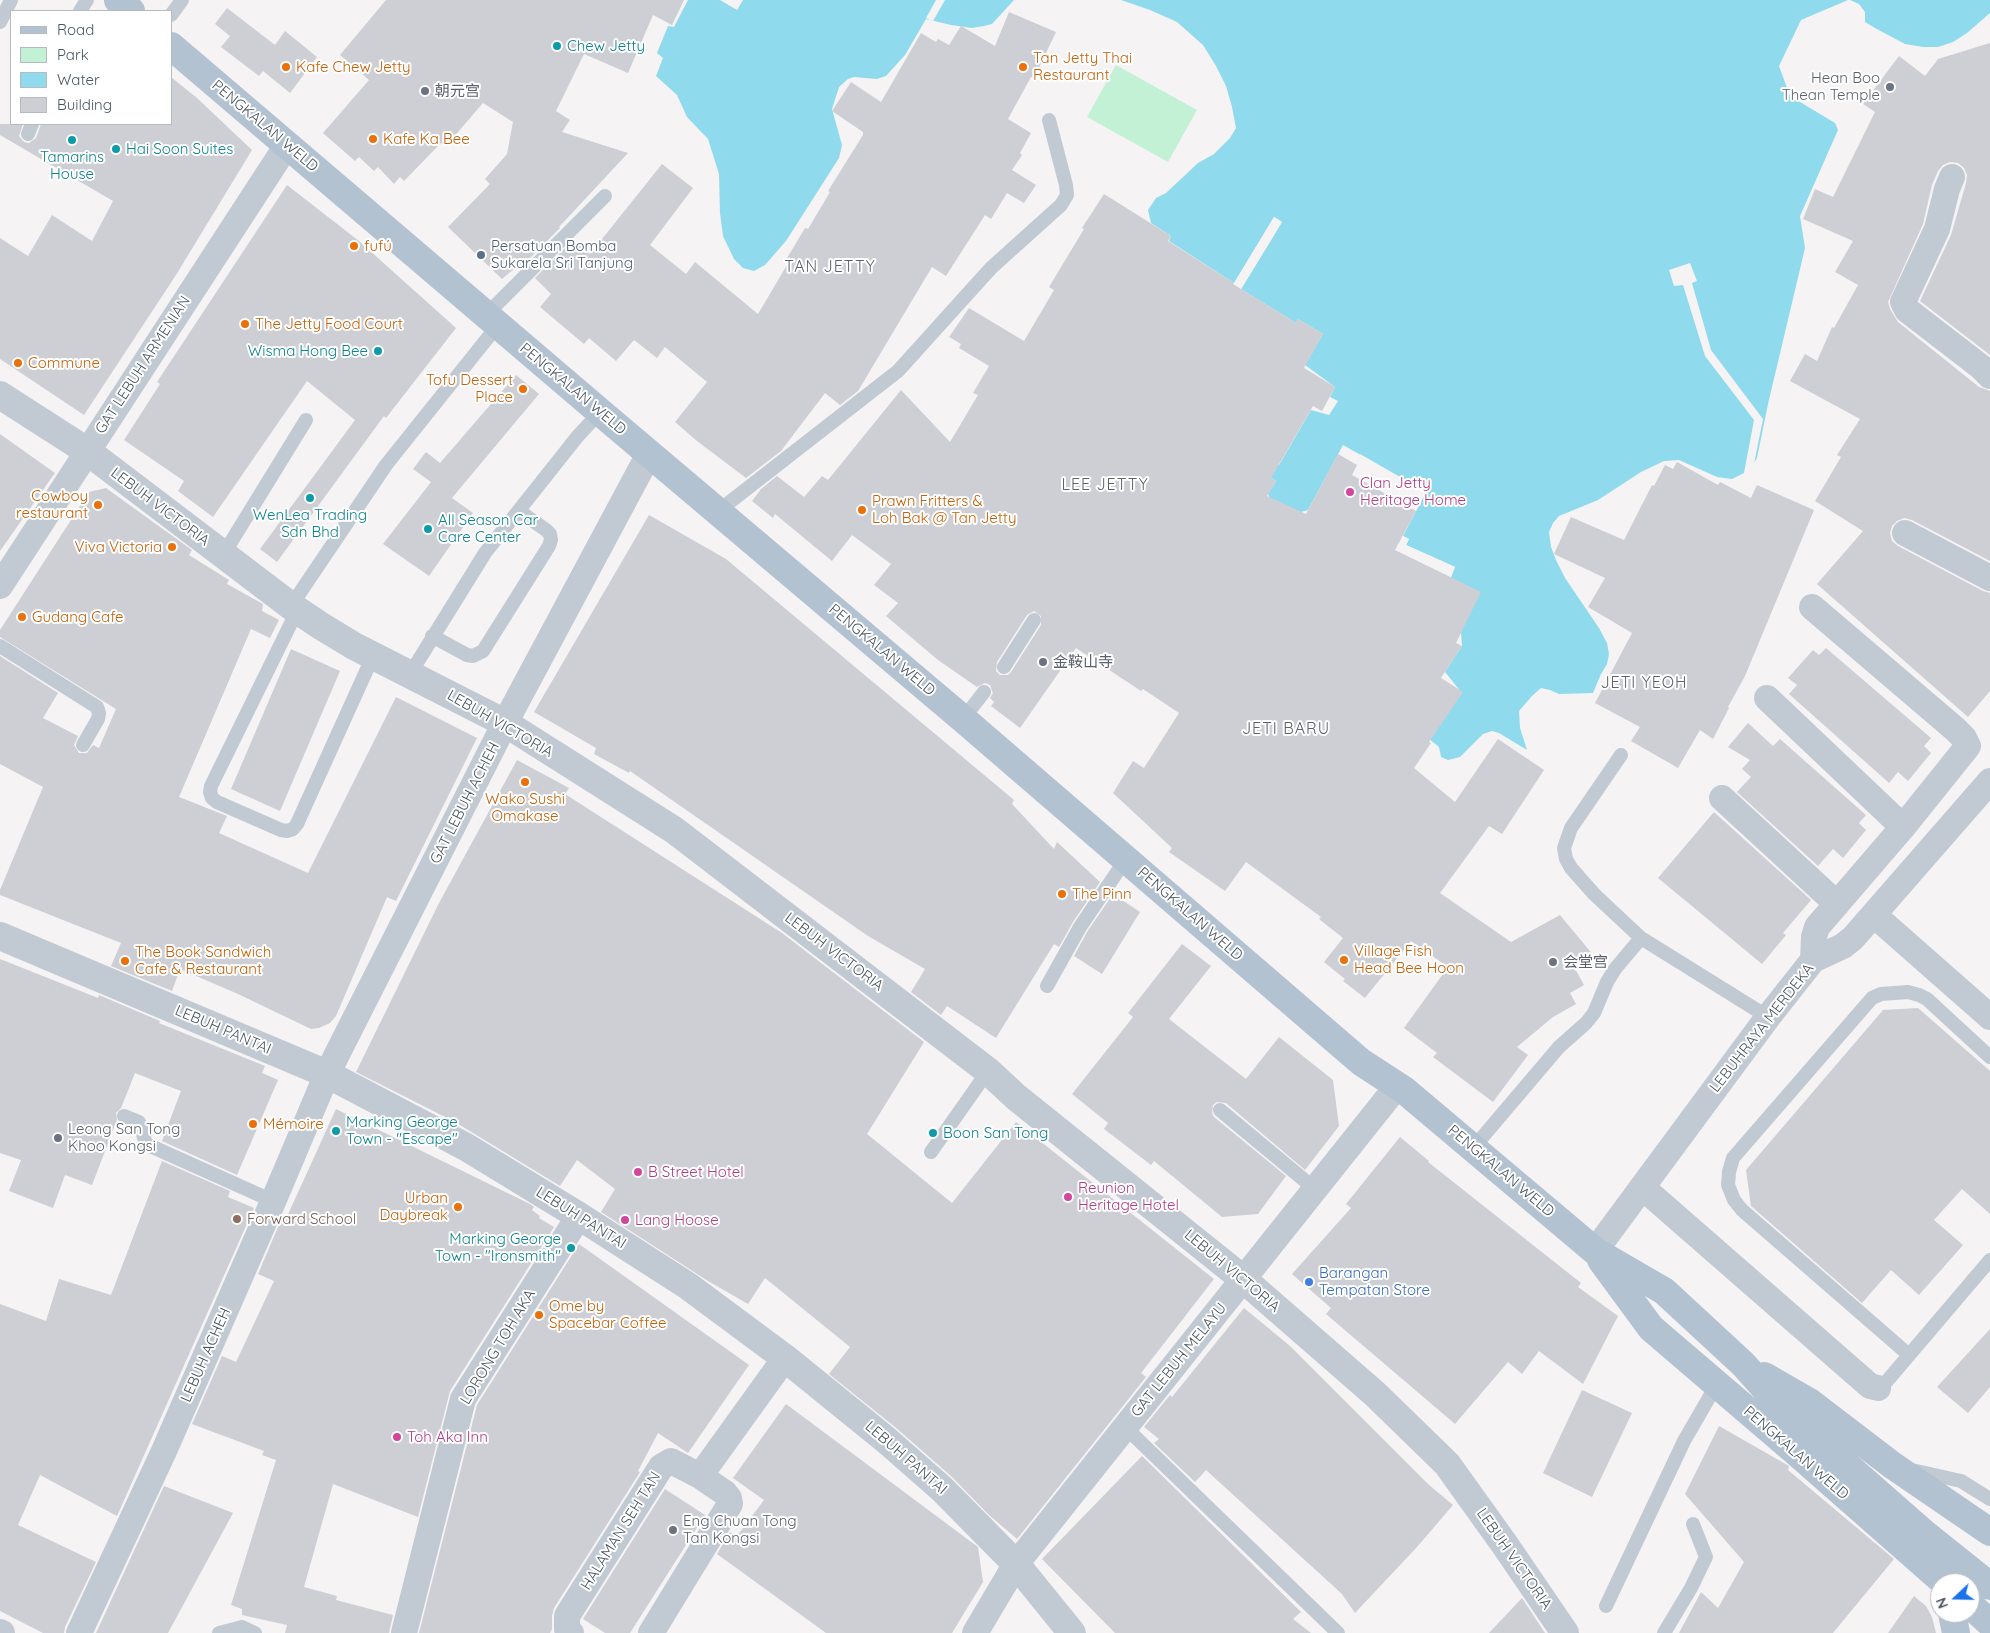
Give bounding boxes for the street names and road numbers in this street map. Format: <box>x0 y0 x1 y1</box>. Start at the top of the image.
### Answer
street label: PENGKALAN WELD <box>208 76 322 176</box>
street label: GAT LEBUH ARMENIAN <box>92 293 194 437</box>
street label: PENGKALAN WELD <box>516 339 630 439</box>
street label: LEBUH VICTORIA <box>107 464 213 550</box>
street label: PENGKALAN WELD <box>825 600 939 700</box>
street label: LEBUH VICTORIA <box>444 686 556 762</box>
street label: GAT LEBUH ACHEH <box>427 739 503 867</box>
street label: PENGKALAN WELD <box>1134 864 1246 964</box>
street label: LEBUH VICTORIA <box>781 909 887 995</box>
street label: LEBUHRAYA MERDEKA <box>1706 960 1818 1096</box>
street label: LEBUH PANTAI <box>172 1002 274 1058</box>
street label: PENGKALAN WELD <box>1444 1121 1558 1221</box>
street label: LEBUH PANTAI <box>533 1183 629 1253</box>
street label: LEBUH VICTORIA <box>1181 1226 1283 1316</box>
street label: LORONG TOH AKA <box>457 1286 539 1408</box>
street label: GAT LEBUH MELAYU <box>1128 1299 1230 1421</box>
street label: LEBUH ACHEH <box>177 1305 235 1405</box>
street label: PENGKALAN WELD <box>1740 1403 1852 1503</box>
street label: LEBUH PANTAI <box>861 1418 951 1498</box>
street label: HALAMAN SEH TAN <box>577 1469 665 1593</box>
street label: LEBUH VICTORIA <box>1472 1505 1556 1613</box>

